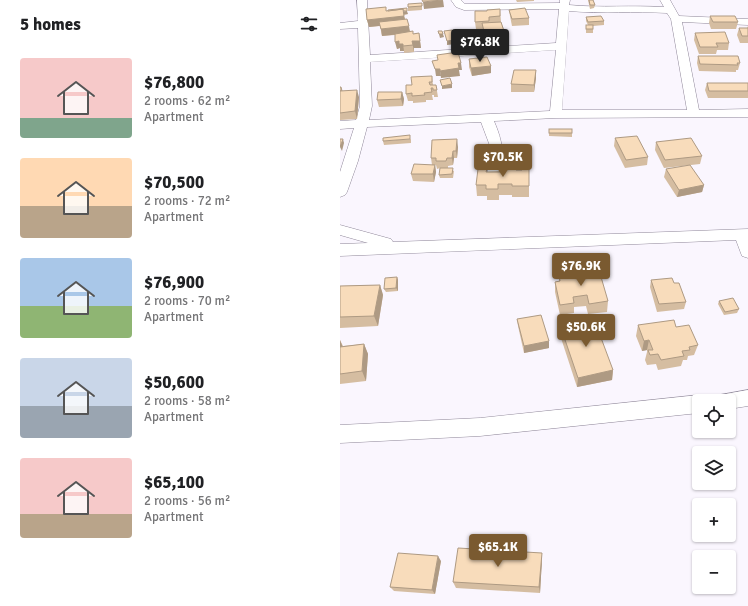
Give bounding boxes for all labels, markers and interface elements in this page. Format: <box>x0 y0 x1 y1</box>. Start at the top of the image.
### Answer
icon: filters <box>298 13 320 35</box>
text: 5 homes <box>20 14 81 35</box>
pin: $76.8K <box>447 29 513 63</box>
text: $76.8K <box>460 34 500 50</box>
text: $76,800 <box>144 72 204 93</box>
icon: home <box>52 74 100 122</box>
text: 2 rooms · 62 m² <box>144 93 230 109</box>
text: Apartment <box>144 109 204 125</box>
pin: $70.5K <box>470 144 536 178</box>
text: $70.5K <box>483 149 523 165</box>
text: $70,500 <box>144 172 204 193</box>
icon: home <box>52 174 100 222</box>
text: 2 rooms · 72 m² <box>144 193 230 209</box>
text: Apartment <box>144 209 204 225</box>
pin: $76.9K <box>548 253 614 287</box>
text: $76.9K <box>561 258 601 274</box>
text: $76,900 <box>144 272 204 293</box>
icon: home <box>52 274 100 322</box>
text: 2 rooms · 70 m² <box>144 293 230 309</box>
text: Apartment <box>144 309 204 325</box>
pin: $50.6K <box>553 314 619 348</box>
text: $50.6K <box>566 319 606 335</box>
text: $50,600 <box>144 372 204 393</box>
icon: home <box>52 374 100 422</box>
text: 2 rooms · 58 m² <box>144 393 230 409</box>
map controls <box>692 394 736 594</box>
button: locate <box>692 394 736 438</box>
text: Apartment <box>144 409 204 425</box>
button: layers <box>692 446 736 490</box>
text: $65,100 <box>144 472 204 493</box>
icon: home <box>52 474 100 522</box>
text: 2 rooms · 56 m² <box>144 493 230 509</box>
button: + <box>692 498 736 542</box>
text: Apartment <box>144 509 204 525</box>
pin: $65.1K <box>465 534 531 568</box>
text: $65.1K <box>478 539 518 555</box>
button: − <box>692 550 736 594</box>

